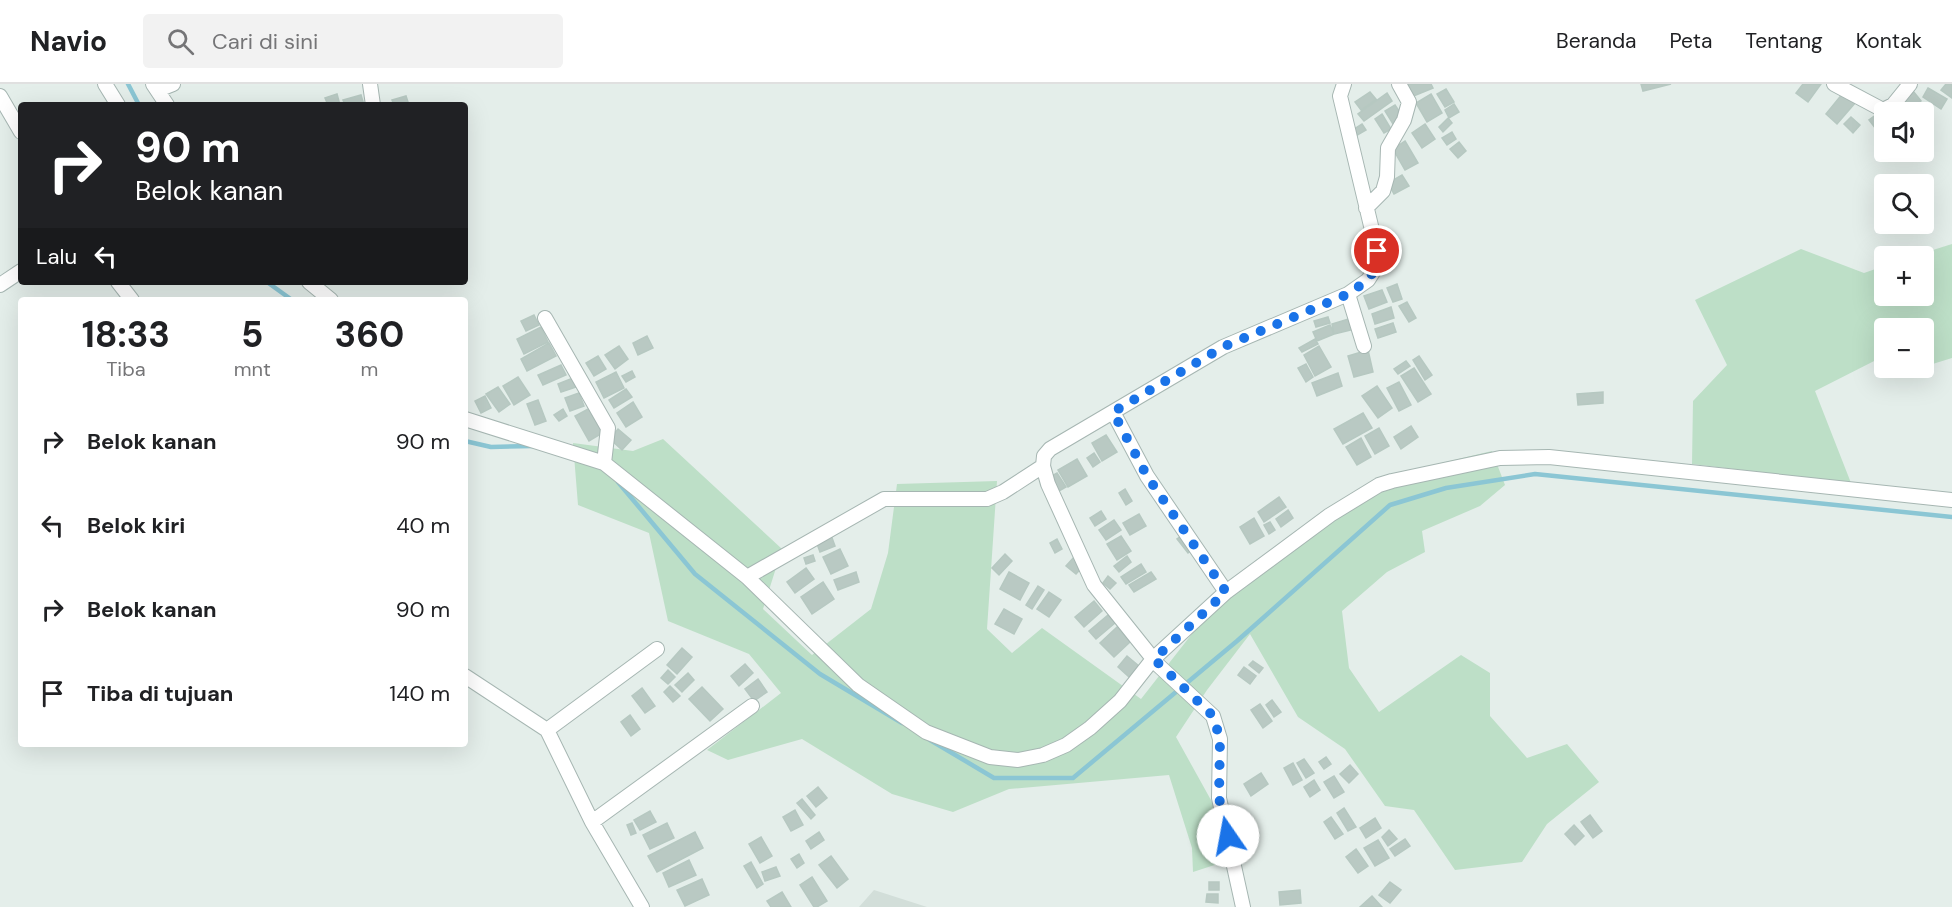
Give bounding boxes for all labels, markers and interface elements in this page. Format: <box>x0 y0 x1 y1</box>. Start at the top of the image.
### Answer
search box <box>143 14 563 68</box>
text: Navio <box>30 23 107 60</box>
icon: search <box>164 25 197 58</box>
text: Cari di sini <box>212 27 318 56</box>
text: Beranda <box>1556 27 1637 55</box>
text: Peta <box>1670 27 1712 55</box>
text: Tentang <box>1745 27 1823 55</box>
text: Kontak <box>1856 27 1922 55</box>
map controls <box>1874 102 1934 378</box>
button: sound <box>1874 102 1934 162</box>
text: 90 m <box>135 120 241 175</box>
icon: right <box>36 126 114 204</box>
text: Belok kanan <box>135 173 283 208</box>
button: search <box>1874 174 1934 234</box>
pin <box>1351 225 1402 276</box>
icon: arrive <box>1360 234 1393 267</box>
icon: left <box>89 240 122 273</box>
text: Lalu <box>36 242 77 271</box>
button: + <box>1874 246 1934 306</box>
text: 18:33 <box>82 311 170 358</box>
text: 5 <box>241 311 263 358</box>
text: 360 <box>334 311 404 358</box>
button: − <box>1874 318 1934 378</box>
text: Tiba <box>106 356 146 382</box>
text: mnt <box>234 356 271 382</box>
text: m <box>361 356 378 382</box>
icon: right <box>36 425 69 458</box>
text: Belok kanan <box>87 427 217 456</box>
text: 90 m <box>396 427 450 456</box>
icon: left <box>36 509 69 542</box>
text: Belok kiri <box>87 511 185 540</box>
text: 40 m <box>396 511 450 540</box>
icon: right <box>36 593 69 626</box>
text: Belok kanan <box>87 595 217 624</box>
text: 90 m <box>396 595 450 624</box>
icon: arrive <box>36 677 69 710</box>
text: Tiba di tujuan <box>87 679 233 708</box>
text: 140 m <box>389 679 450 708</box>
position arrow <box>1196 804 1260 868</box>

